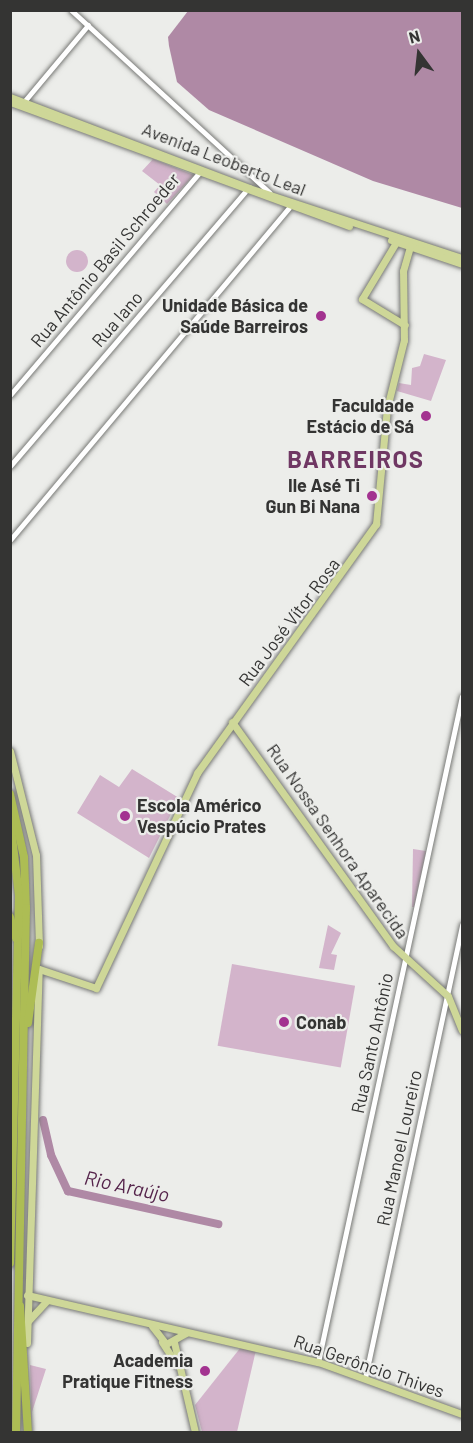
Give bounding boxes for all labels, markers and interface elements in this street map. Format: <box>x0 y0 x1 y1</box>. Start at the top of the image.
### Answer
north arrow <box>389 24 449 84</box>
text: N <box>407 26 422 47</box>
street label: Avenida Leoberto Leal <box>139 118 309 200</box>
street label: Rua Antônio Basil Schroeder <box>26 169 184 351</box>
street label: Rua Iano <box>87 287 147 351</box>
place label: Unidade Básica de Saúde Barreiros <box>162 295 308 338</box>
marker: Unidade Básica de Saúde Barreiros <box>312 307 330 325</box>
place label: Faculdade Estácio de Sá <box>307 395 414 438</box>
marker: Faculdade Estácio de Sá <box>419 409 433 423</box>
district label: BARREIROS <box>287 445 425 473</box>
place label: Ile Asé Ti Gun Bi Nana <box>266 475 360 518</box>
marker: Ile Asé Ti Gun Bi Nana <box>365 489 379 503</box>
street label: Rua José Vítor Rosa <box>234 554 344 690</box>
street label: Rua Nossa Senhora Aparecida <box>262 739 414 943</box>
place label: Escola Américo Vespúcio Prates <box>137 795 266 838</box>
marker: Escola Américo Vespúcio Prates <box>118 809 132 823</box>
street label: Rua Santo Antônio <box>347 971 397 1115</box>
place label: Conab <box>296 1011 346 1033</box>
marker: Conab <box>277 1015 291 1029</box>
street label: Rua Manoel Loureiro <box>372 1068 426 1228</box>
water label: Rio Araújo <box>82 1165 172 1207</box>
street label: Rua Gerôncio Thives <box>291 1330 447 1402</box>
place label: Academia Pratique Fitness <box>62 1350 193 1392</box>
marker: Academia Pratique Fitness <box>198 1364 212 1378</box>

